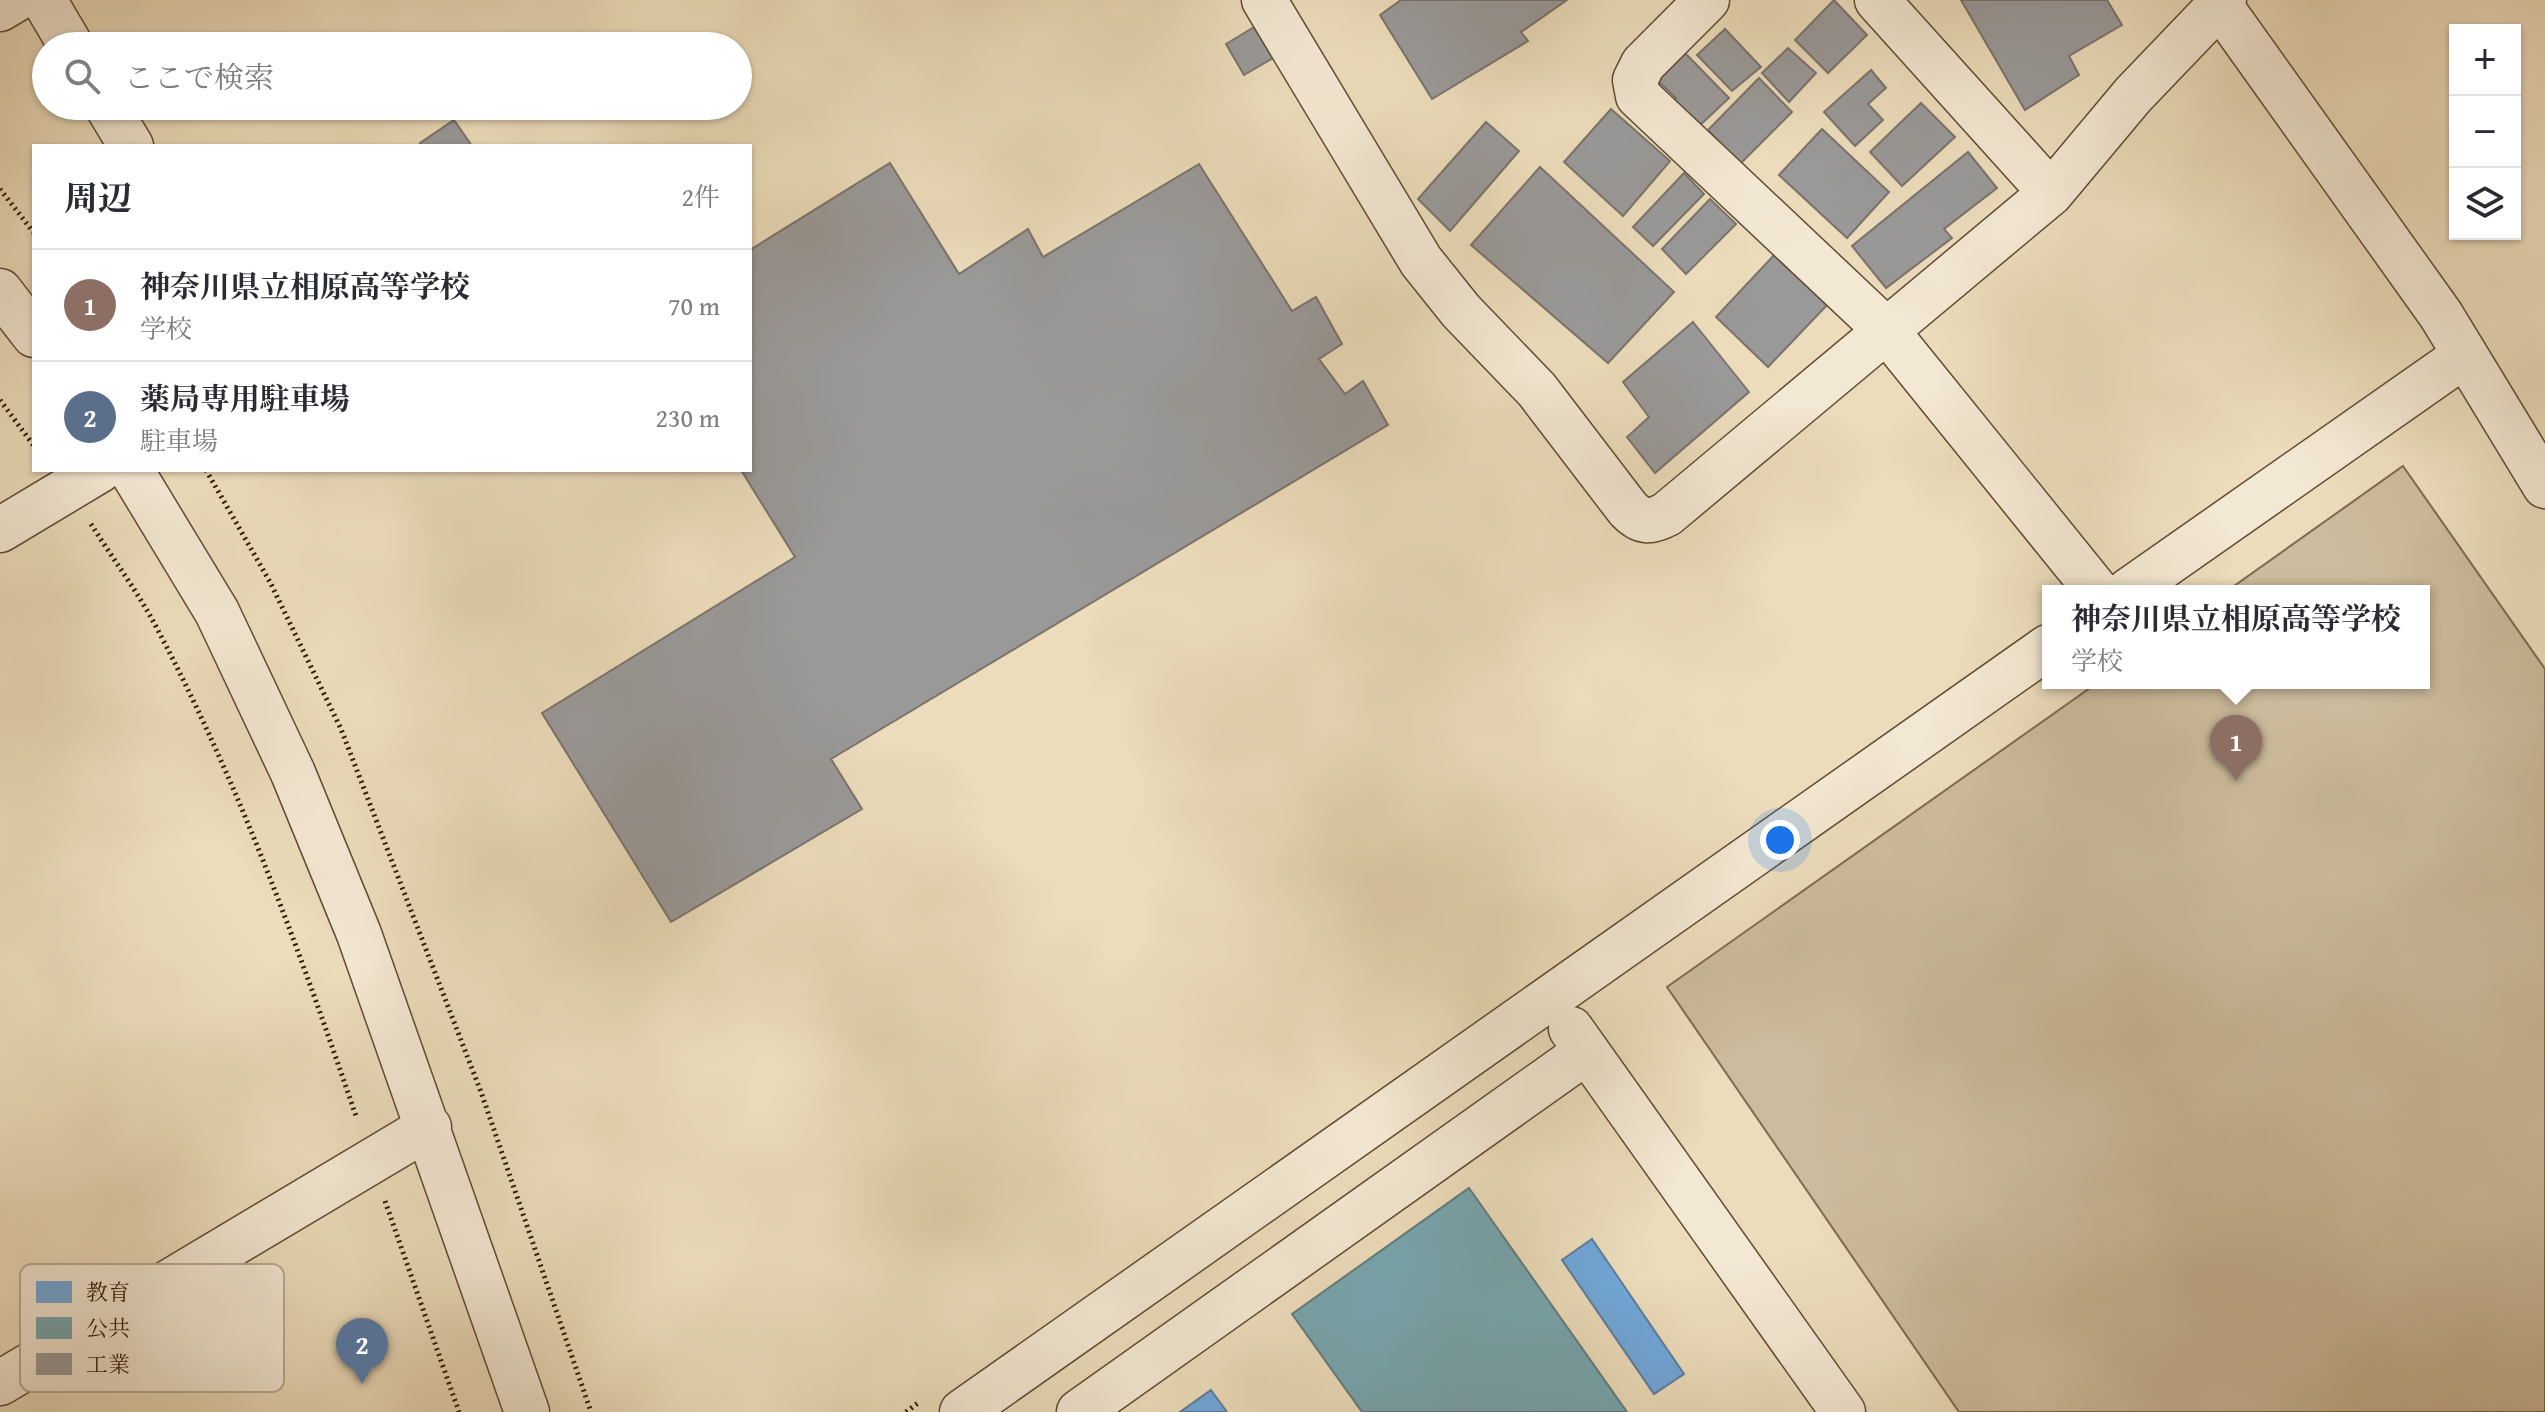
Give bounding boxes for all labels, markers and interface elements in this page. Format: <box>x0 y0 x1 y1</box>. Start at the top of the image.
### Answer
map controls <box>2449 24 2521 240</box>
button: + <box>2449 24 2521 96</box>
search box <box>32 32 752 120</box>
icon: search <box>60 54 104 98</box>
text: ここで検索 <box>124 55 274 99</box>
button: − <box>2449 96 2521 168</box>
button: layers <box>2449 168 2521 240</box>
text: 周辺 <box>64 173 132 222</box>
text: 2件 <box>681 177 720 216</box>
text: 神奈川県立相原高等学校 <box>140 264 470 308</box>
text: 1 <box>83 286 97 325</box>
text: 70 m <box>668 286 720 325</box>
text: 学校 <box>140 309 192 348</box>
text: 薬局専用駐車場 <box>140 376 350 420</box>
text: 2 <box>83 398 97 437</box>
text: 230 m <box>655 398 720 437</box>
text: 駐車場 <box>140 421 218 460</box>
popup <box>2042 585 2430 689</box>
text: 神奈川県立相原高等学校 <box>2071 596 2401 640</box>
text: 学校 <box>2071 641 2123 680</box>
pin: 1 <box>2210 715 2262 781</box>
your location <box>1760 820 1800 860</box>
legend <box>20 1264 284 1392</box>
text: 教育 <box>86 1276 130 1308</box>
text: 公共 <box>86 1312 130 1344</box>
pin: 2 <box>336 1318 388 1384</box>
text: 工業 <box>86 1348 130 1380</box>

